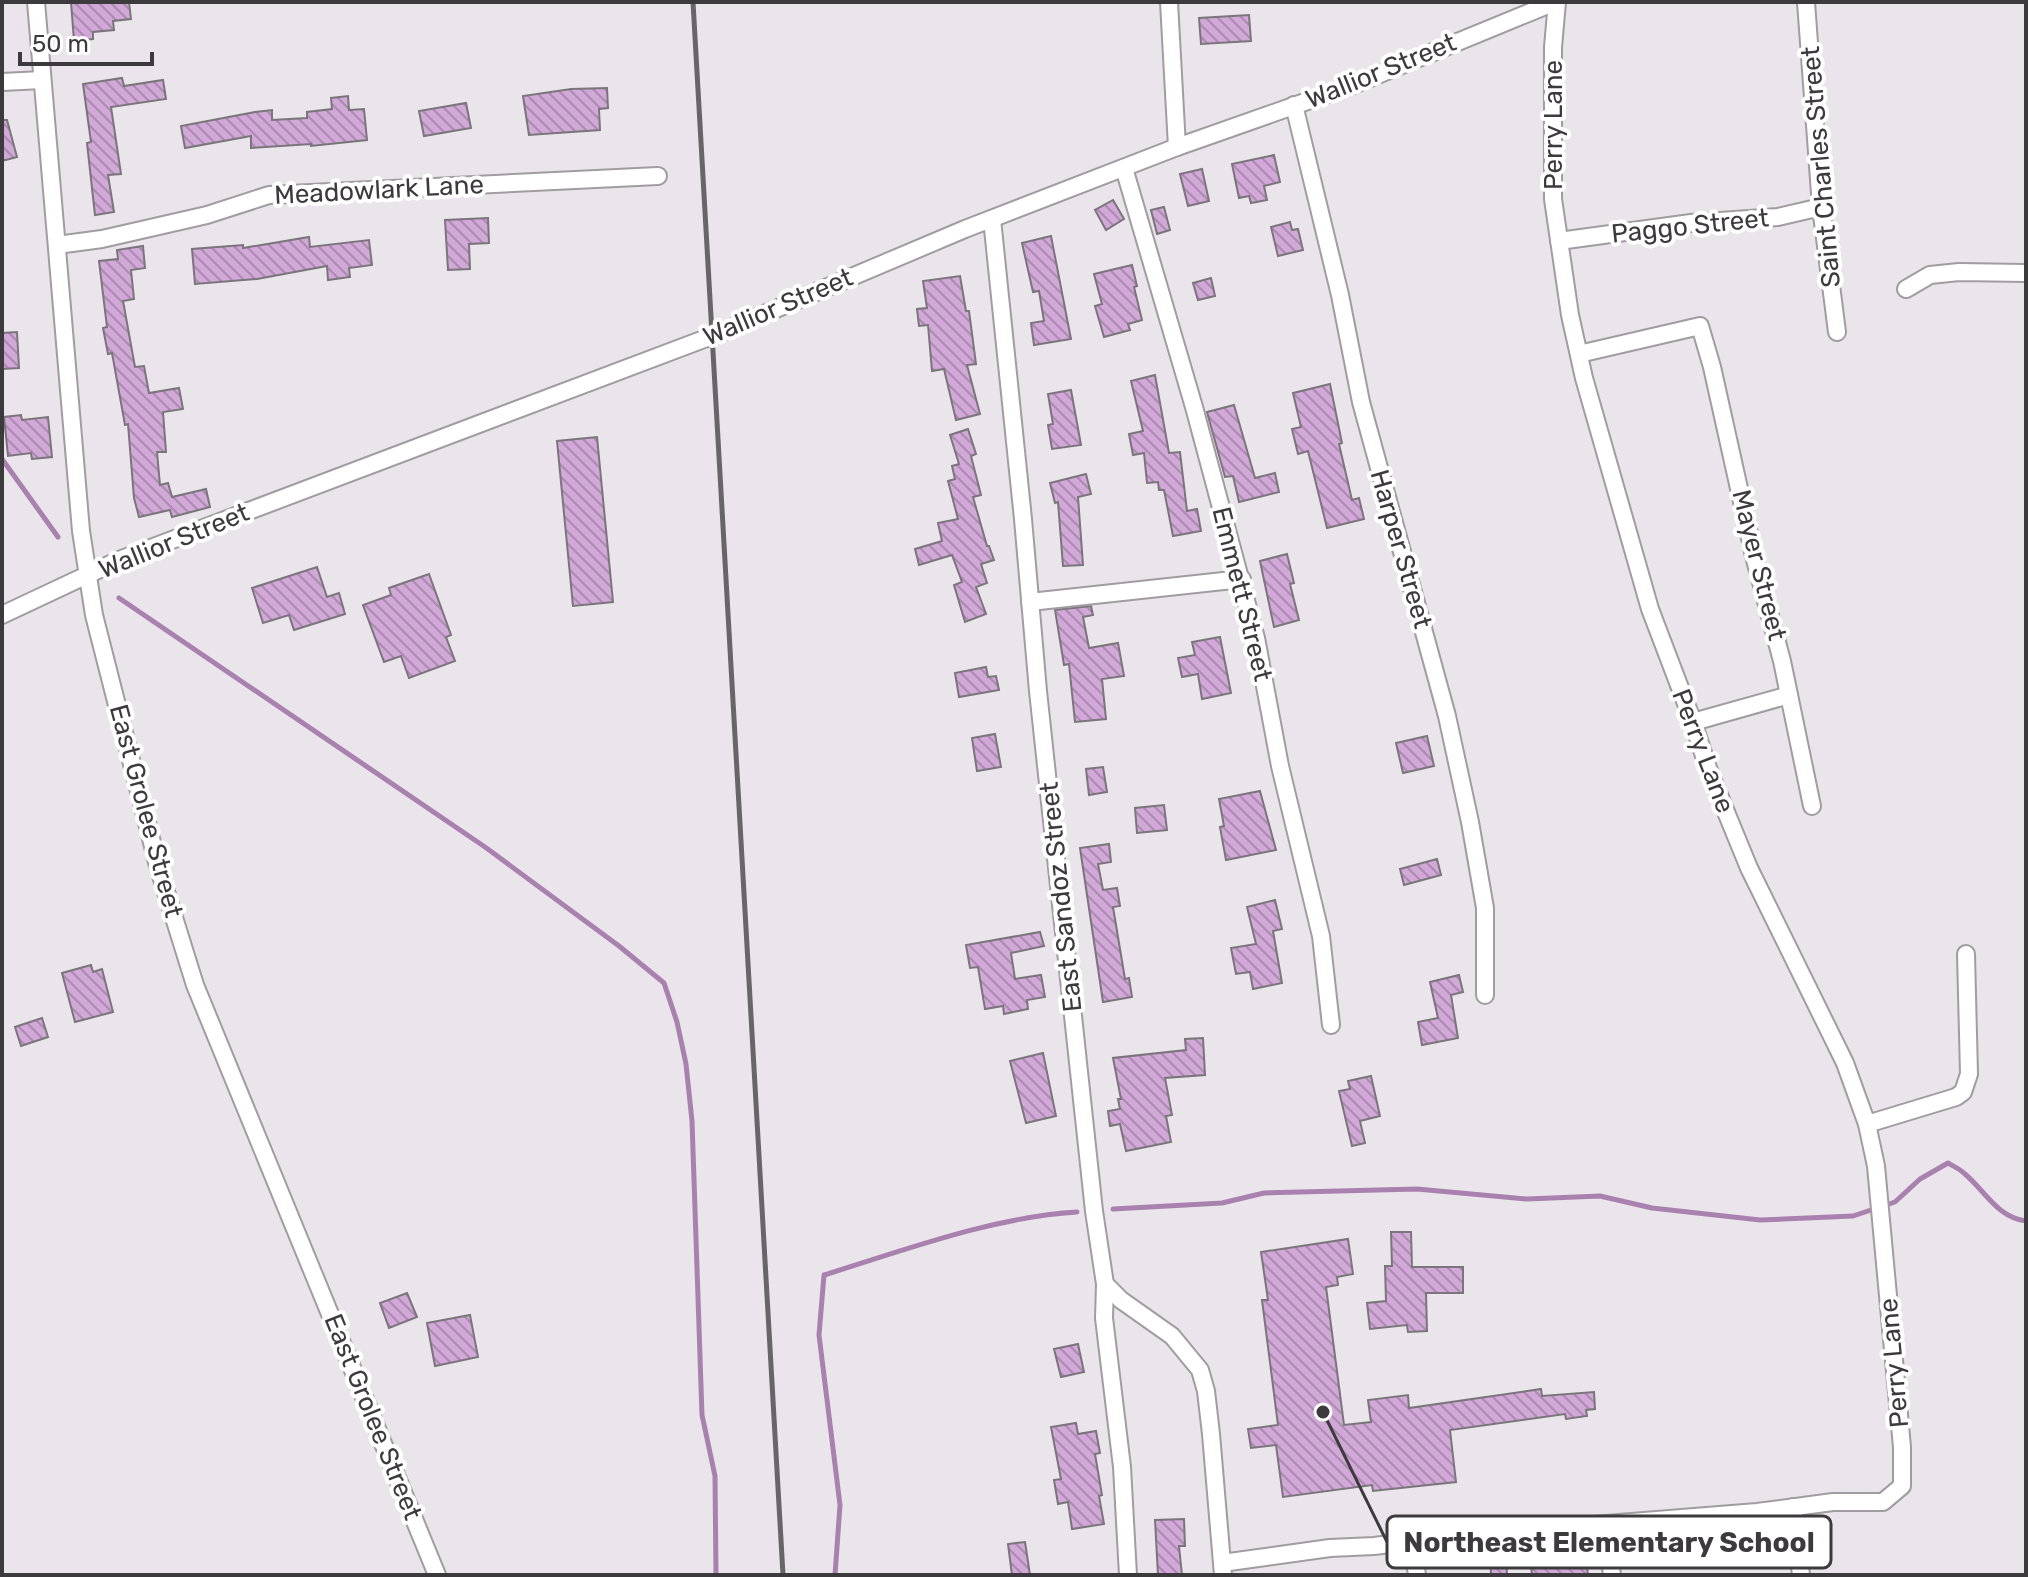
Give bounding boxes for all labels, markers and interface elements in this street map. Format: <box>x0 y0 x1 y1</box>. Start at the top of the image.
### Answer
scale bar <box>20 16 152 66</box>
street label: Wallior Street <box>1301 27 1461 115</box>
text: 50 m <box>32 30 89 58</box>
street label: Saint Charles Street <box>1795 45 1847 289</box>
street label: Perry Lane <box>1538 60 1569 190</box>
street label: Meadowlark Lane <box>273 169 485 211</box>
street label: Paggo Street <box>1610 202 1770 250</box>
street label: Wallior Street <box>699 262 857 352</box>
street label: Harper Street <box>1364 466 1438 632</box>
street label: Mayer Street <box>1725 487 1793 643</box>
street label: Wallior Street <box>94 497 254 585</box>
street label: Emmett Street <box>1205 504 1279 684</box>
street label: Perry Lane <box>1665 685 1741 817</box>
street label: East Grolee Street <box>103 701 189 921</box>
street label: East Sandoz Street <box>1034 780 1088 1014</box>
street label: Perry Lane <box>1873 1297 1915 1429</box>
street label: East Grolee Street <box>318 1310 428 1524</box>
callout: Northeast Elementary School <box>1387 1516 1831 1568</box>
text: Northeast Elementary School <box>1403 1526 1815 1559</box>

